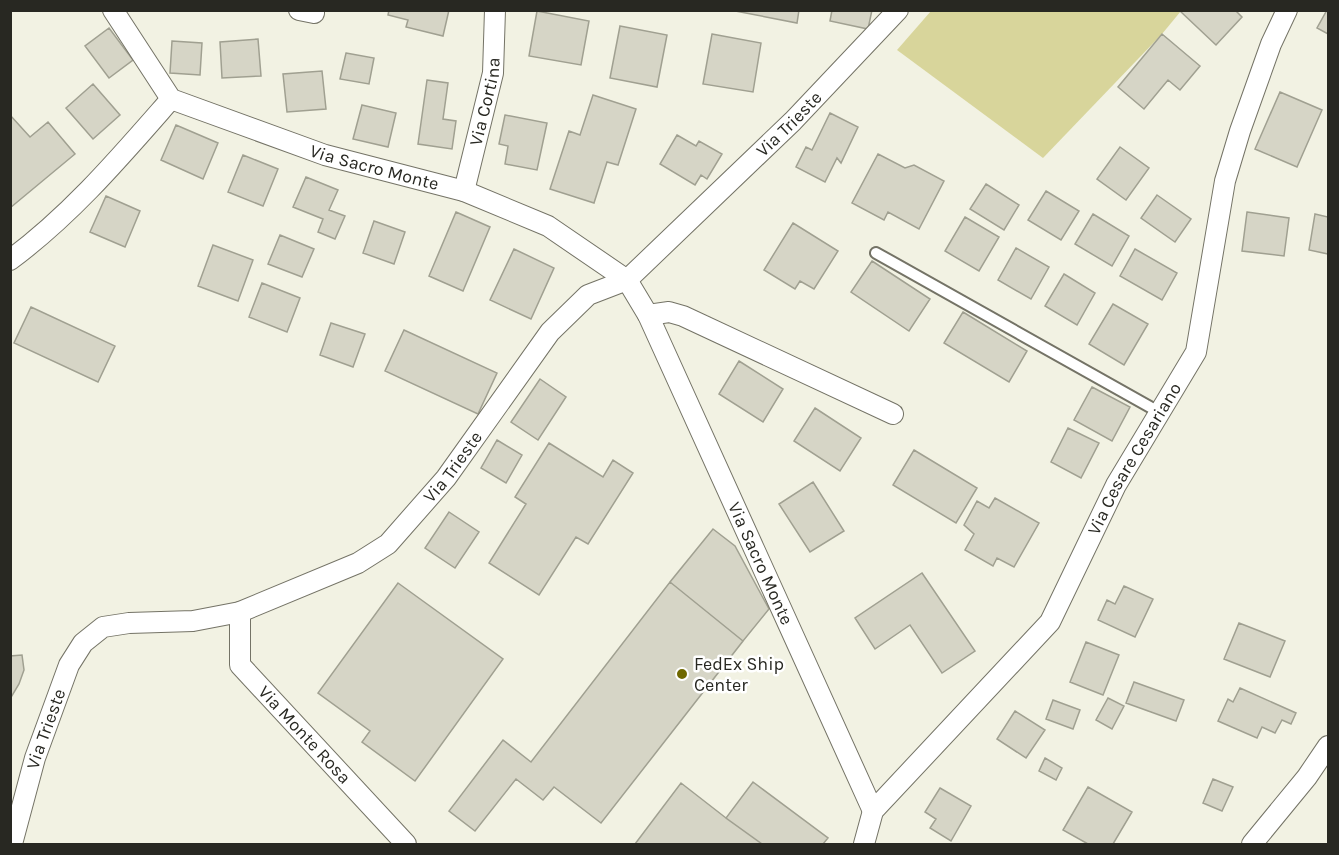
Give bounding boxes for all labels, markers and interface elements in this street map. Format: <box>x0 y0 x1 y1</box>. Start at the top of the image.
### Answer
street label: Via Cortina <box>465 57 504 148</box>
street label: Via Trieste <box>751 87 826 161</box>
street label: Via Sacro Monte <box>307 139 441 195</box>
street label: Via Cesare Cesariano <box>1083 379 1186 538</box>
street label: Via Trieste <box>419 427 487 507</box>
street label: Via Sacro Monte <box>723 499 798 628</box>
place label: FedEx Ship Center <box>694 653 784 696</box>
marker: FedEx Ship Center <box>675 667 689 681</box>
street label: Via Monte Rosa <box>254 681 356 788</box>
street label: Via Trieste <box>22 686 70 772</box>

